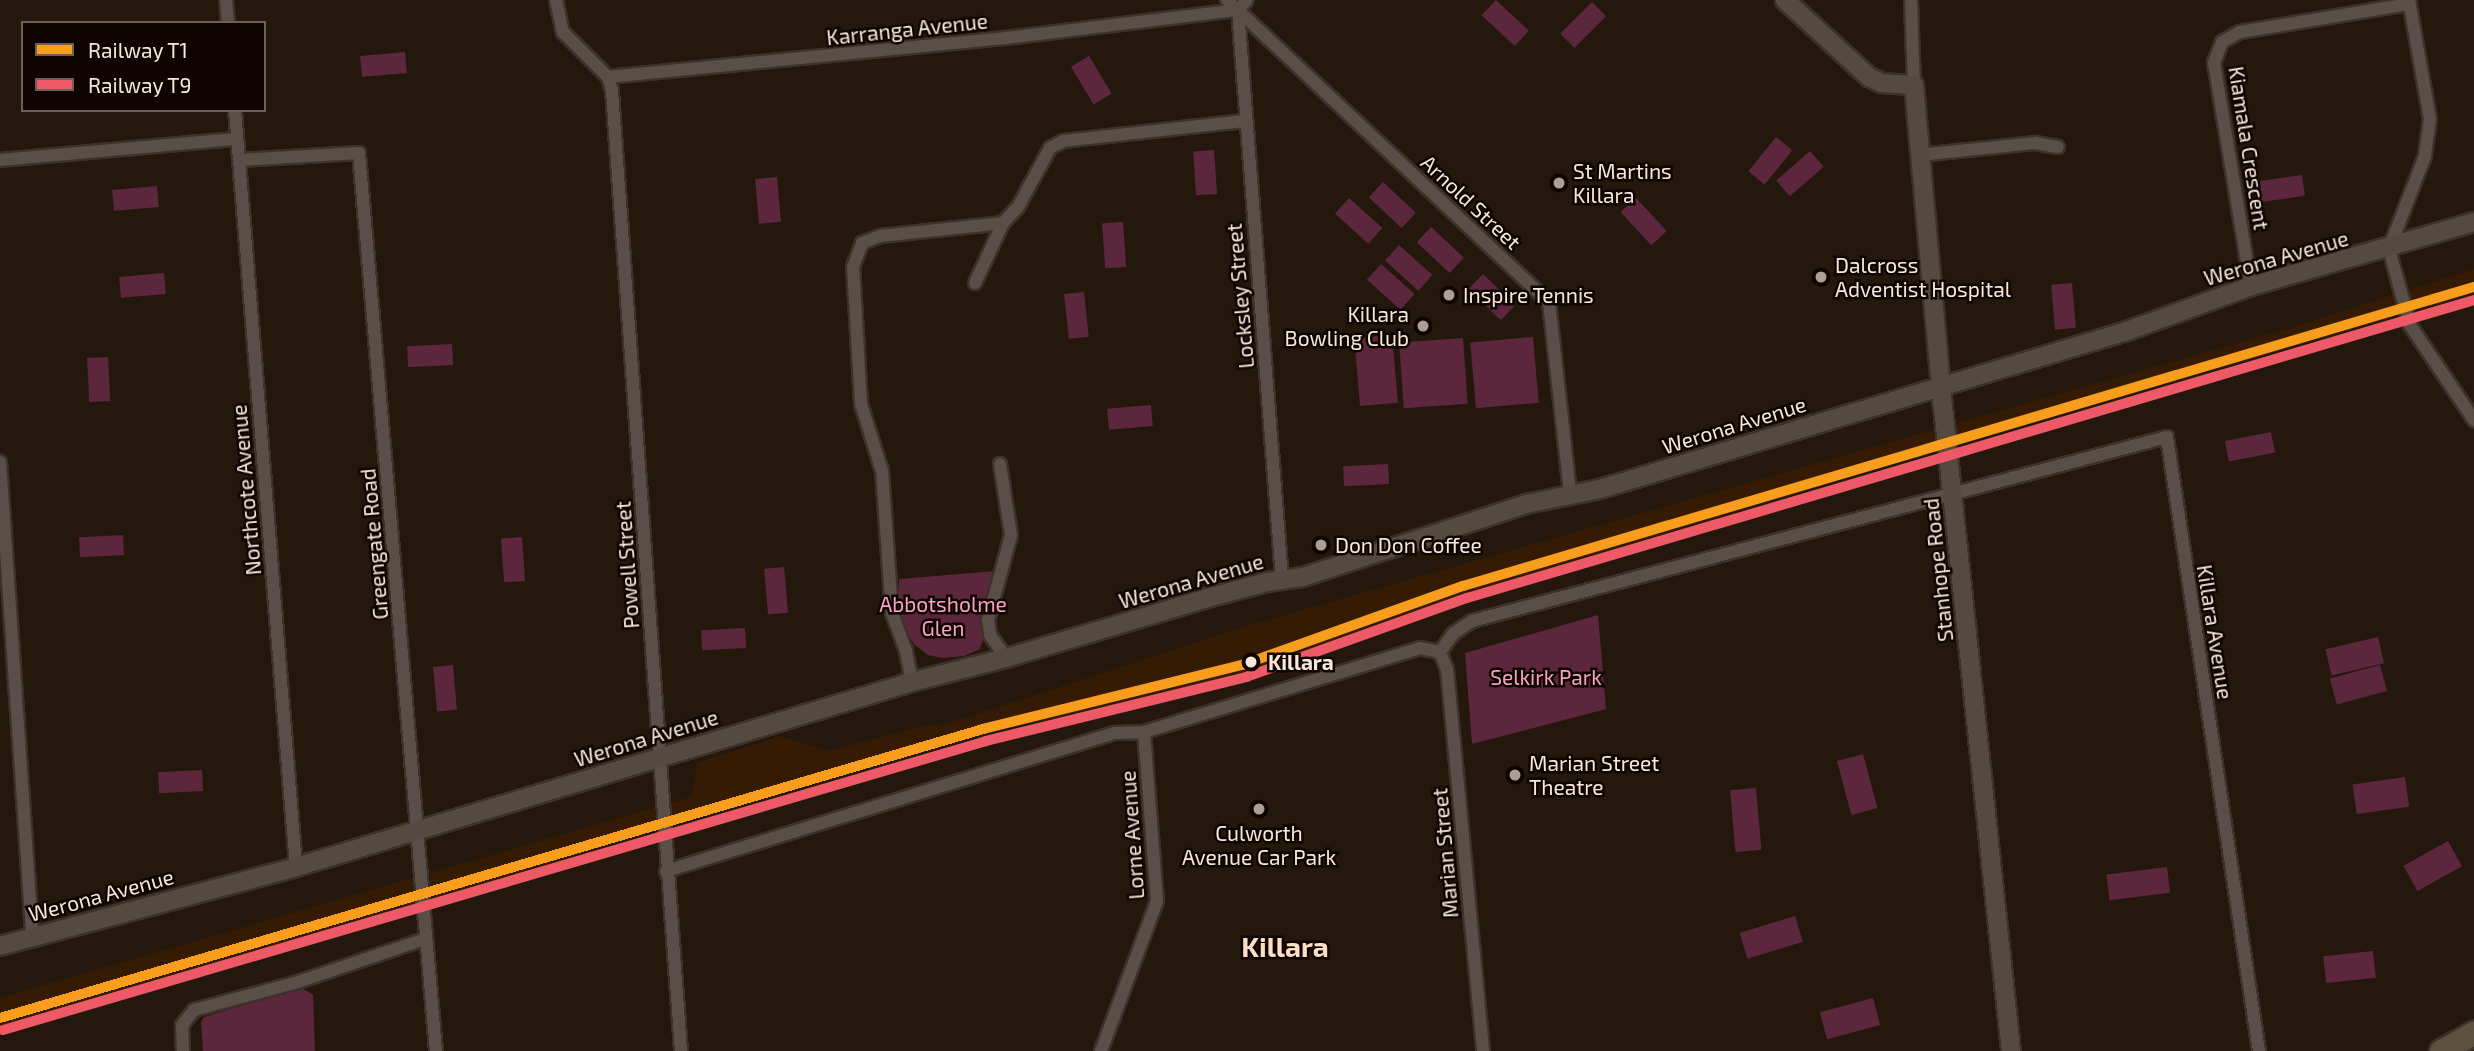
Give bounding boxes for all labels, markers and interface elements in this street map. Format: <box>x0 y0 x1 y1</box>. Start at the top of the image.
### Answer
street label: Karranga Avenue <box>825 8 989 50</box>
legend <box>21 21 266 112</box>
text: Railway T1 <box>88 37 188 62</box>
street label: Kiamala Crescent <box>2224 64 2274 232</box>
text: Railway T9 <box>88 72 192 97</box>
street label: Arnold Street <box>1416 150 1526 254</box>
place label: St Martins Killara <box>1573 158 1672 208</box>
marker: St Martins Killara <box>1551 175 1567 191</box>
street label: Locksley Street <box>1221 222 1259 370</box>
street label: Werona Avenue <box>2201 225 2351 291</box>
place label: Dalcross Adventist Hospital <box>1835 252 2011 302</box>
marker: Dalcross Adventist Hospital <box>1813 269 1829 285</box>
place label: Inspire Tennis <box>1463 282 1594 308</box>
marker: Inspire Tennis <box>1441 287 1457 303</box>
place label: Killara Bowling Club <box>1285 301 1409 351</box>
marker: Killara Bowling Club <box>1415 318 1431 334</box>
street label: Werona Avenue <box>1659 391 1809 459</box>
street label: Northcote Avenue <box>226 403 266 577</box>
street label: Greengate Road <box>355 467 393 621</box>
street label: Stanhope Road <box>1918 497 1958 643</box>
street label: Powell Street <box>610 500 644 630</box>
place label: Don Don Coffee <box>1335 532 1482 558</box>
marker: Don Don Coffee <box>1313 537 1329 553</box>
street label: Werona Avenue <box>1116 548 1266 614</box>
street label: Killara Avenue <box>2192 563 2238 701</box>
park label: Abbotsholme Glen <box>879 591 1007 641</box>
place label: Killara <box>1268 649 1334 675</box>
marker: Killara <box>1240 651 1262 673</box>
park label: Selkirk Park <box>1490 664 1602 690</box>
street label: Werona Avenue <box>571 704 721 772</box>
place label: Marian Street Theatre <box>1529 750 1659 800</box>
marker: Marian Street Theatre <box>1507 767 1523 783</box>
street label: Lorne Avenue <box>1115 769 1149 901</box>
street label: Marian Street <box>1427 787 1463 919</box>
marker: Culworth Avenue Car Park <box>1251 801 1267 817</box>
place label: Culworth Avenue Car Park <box>1182 820 1336 870</box>
street label: Werona Avenue <box>25 863 177 927</box>
district label: Killara <box>1241 929 1329 963</box>

